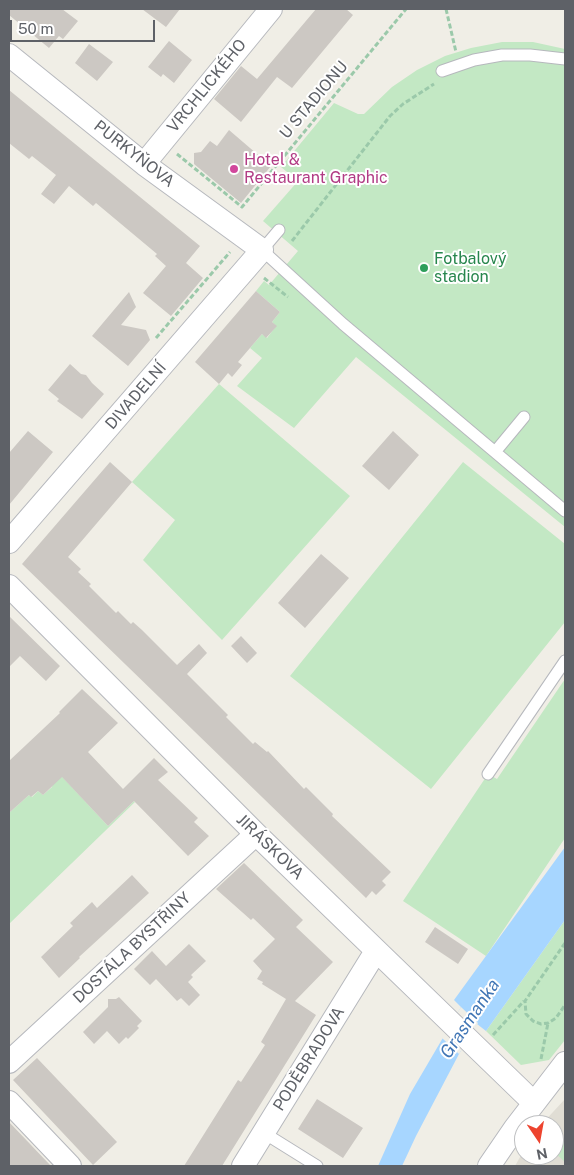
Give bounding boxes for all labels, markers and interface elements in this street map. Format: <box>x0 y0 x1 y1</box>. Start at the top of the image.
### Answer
scale bar <box>12 10 158 42</box>
text: 50 m <box>18 20 53 37</box>
street label: VRCHLICKÉHO <box>164 35 250 137</box>
street label: U STADIONU <box>276 57 352 143</box>
street label: PURKYŇOVA <box>90 117 178 191</box>
place label: Hotel & Restaurant Graphic <box>244 150 388 188</box>
marker: Hotel & Restaurant Graphic <box>228 163 240 175</box>
place label: Fotbalový stadion <box>434 249 507 287</box>
marker: Fotbalový stadion <box>418 262 430 274</box>
street label: DIVADELNÍ <box>102 358 170 434</box>
street label: JIRÁSKOVA <box>232 810 308 884</box>
street label: DOSTÁLA BYSTŘINY <box>69 889 195 1007</box>
water label: Grasmanka <box>436 975 504 1063</box>
street label: PODĚBRADOVA <box>269 1003 349 1115</box>
north arrow <box>514 1115 564 1165</box>
text: N <box>535 1145 549 1163</box>

